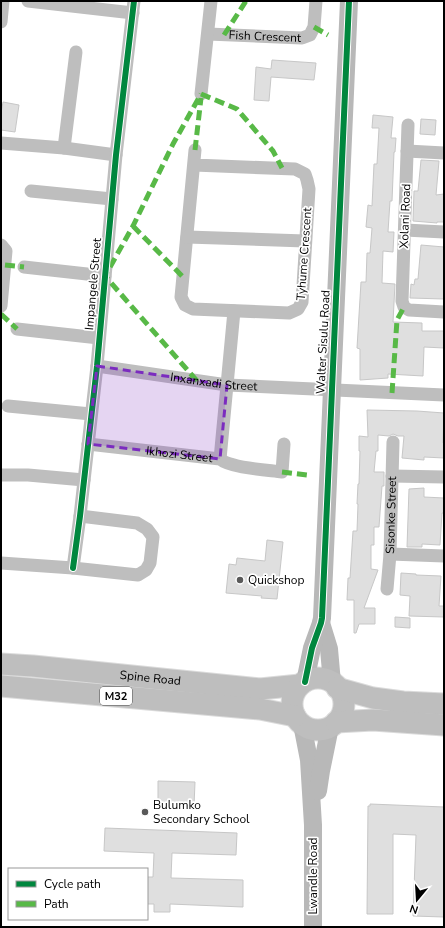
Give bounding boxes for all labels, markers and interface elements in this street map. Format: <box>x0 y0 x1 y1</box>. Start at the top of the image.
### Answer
street label: Fish Crescent <box>228 27 302 46</box>
street label: Xolani Road <box>396 183 414 249</box>
street label: Tyhume Crescent <box>293 206 315 301</box>
street label: Impangele Street <box>81 236 105 331</box>
street label: Walter Sisulu Road <box>312 290 334 394</box>
street label: Inxanxadi Street <box>169 369 259 394</box>
street label: Ikhozi Street <box>145 443 214 466</box>
street label: Sisonke Street <box>382 475 400 554</box>
place label: Quickshop <box>248 572 304 588</box>
marker: Quickshop <box>235 575 245 585</box>
street label: Spine Road <box>119 667 182 689</box>
road number: M32 <box>100 687 132 705</box>
place label: Bulumko Secondary School <box>153 797 250 827</box>
marker: Bulumko Secondary School <box>140 807 150 817</box>
street label: Lwandle Road <box>305 837 321 915</box>
legend <box>8 868 148 920</box>
text: Cycle path <box>44 876 101 892</box>
north arrow <box>397 880 437 920</box>
text: Path <box>44 896 69 912</box>
text: N <box>408 901 420 917</box>

